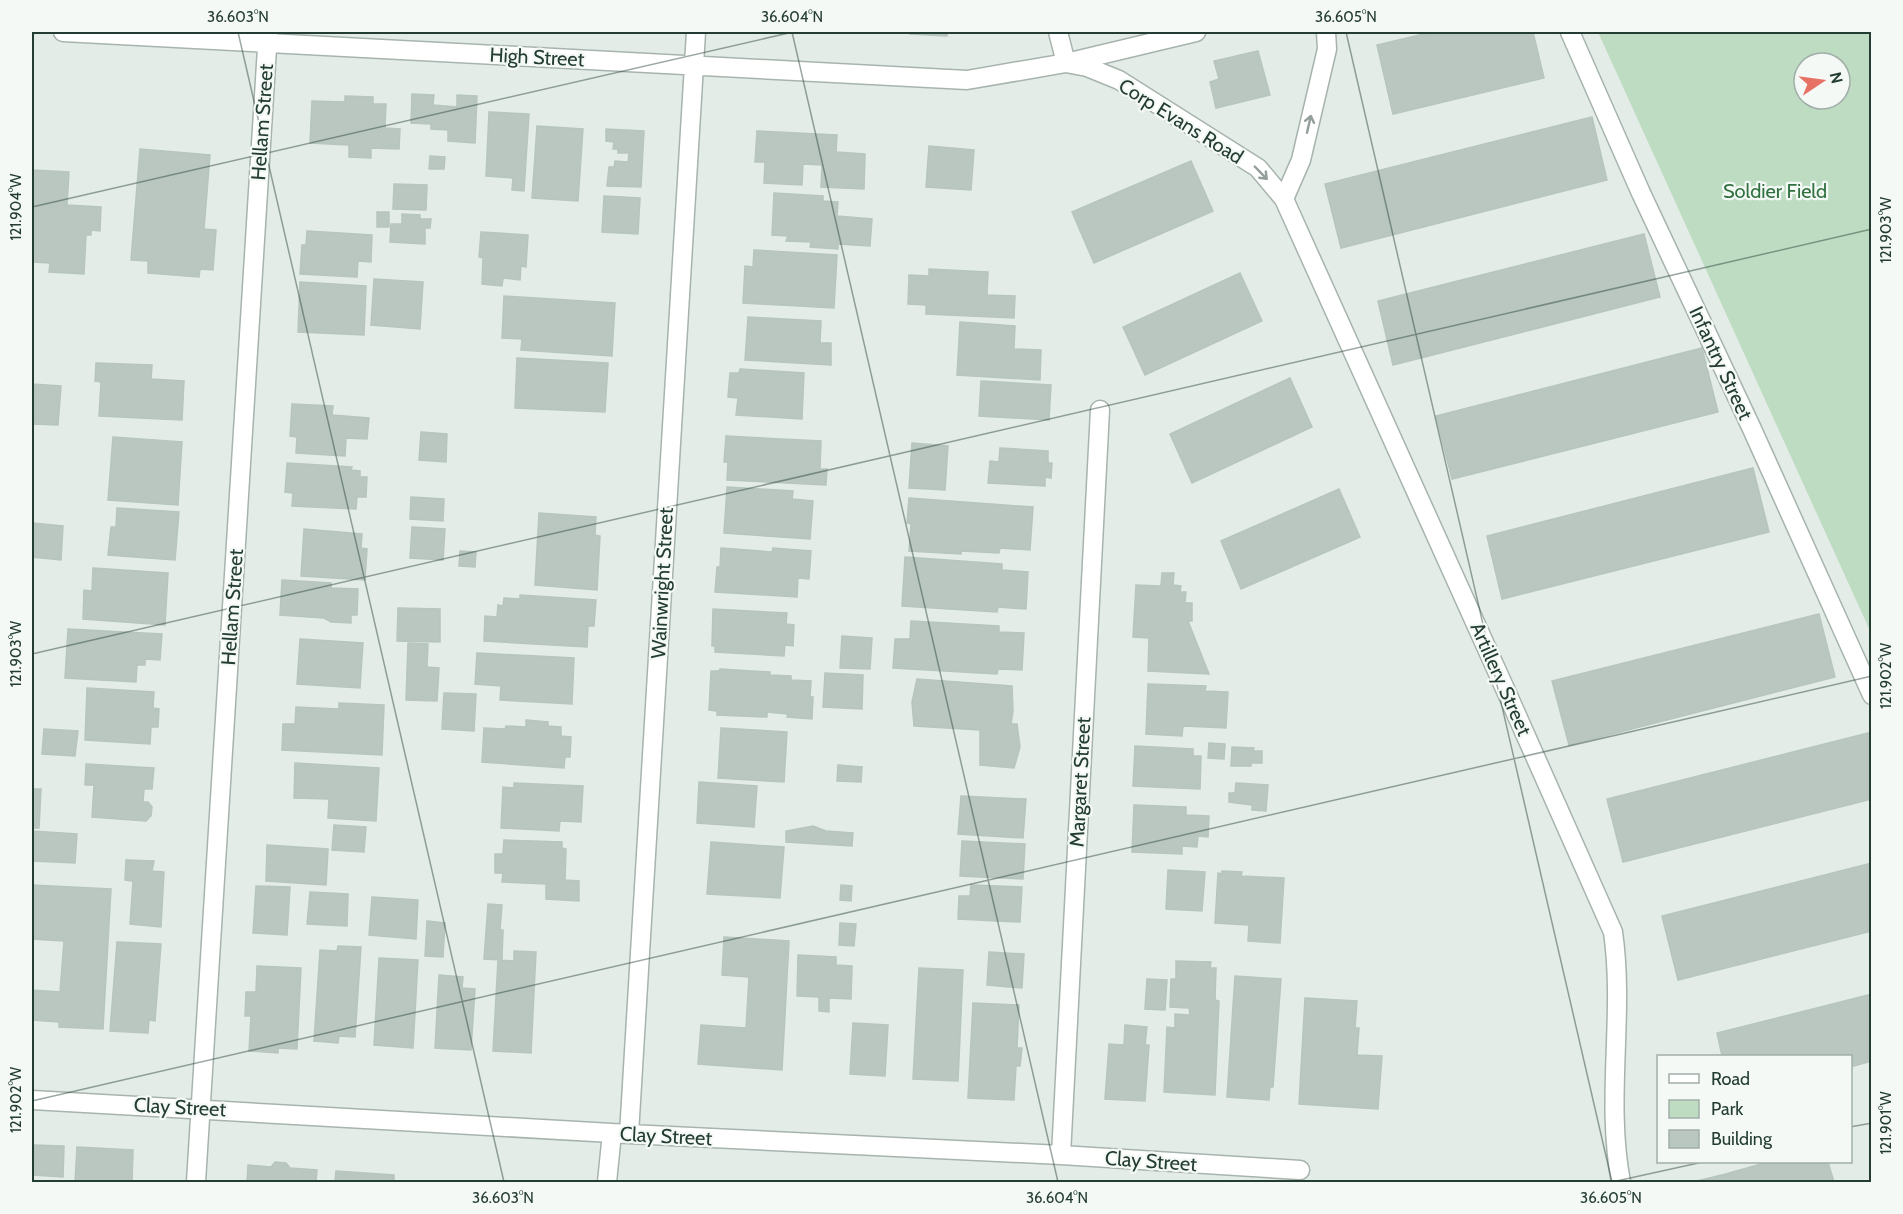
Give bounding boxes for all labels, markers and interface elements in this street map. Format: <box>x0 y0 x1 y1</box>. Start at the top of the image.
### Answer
text: 36.603°N <box>207 8 269 26</box>
text: 36.604°N <box>761 8 823 26</box>
text: 36.605°N <box>1315 8 1377 26</box>
street label: High Street <box>489 43 585 71</box>
north arrow <box>1792 51 1852 111</box>
street label: Hellam Street <box>246 63 278 181</box>
text: N <box>1826 70 1847 85</box>
street label: Corp Evans Road <box>1114 73 1248 169</box>
one-way arrow <box>1304 115 1316 134</box>
one-way arrow <box>1254 166 1269 181</box>
text: 121.904°W <box>7 173 25 240</box>
park label: Soldier Field <box>1723 179 1827 203</box>
text: 121.903°W <box>1877 196 1895 263</box>
street label: Infantry Street <box>1684 303 1758 424</box>
street label: Wainwright Street <box>646 507 678 659</box>
street label: Hellam Street <box>216 548 248 666</box>
street label: Artillery Street <box>1465 619 1537 740</box>
text: 121.903°W <box>7 620 25 687</box>
text: 121.902°W <box>1877 642 1895 709</box>
street label: Margaret Street <box>1065 716 1095 848</box>
legend <box>1657 1055 1852 1163</box>
text: 121.902°W <box>7 1066 25 1133</box>
text: Road <box>1711 1068 1750 1090</box>
text: 121.901°W <box>1877 1091 1895 1155</box>
street label: Clay Street <box>133 1093 227 1121</box>
text: Park <box>1711 1098 1744 1120</box>
street label: Clay Street <box>619 1122 713 1150</box>
text: Building <box>1711 1128 1773 1150</box>
street label: Clay Street <box>1104 1146 1198 1176</box>
text: 36.603°N <box>472 1189 534 1207</box>
text: 36.604°N <box>1026 1189 1088 1207</box>
text: 36.605°N <box>1580 1189 1642 1207</box>

